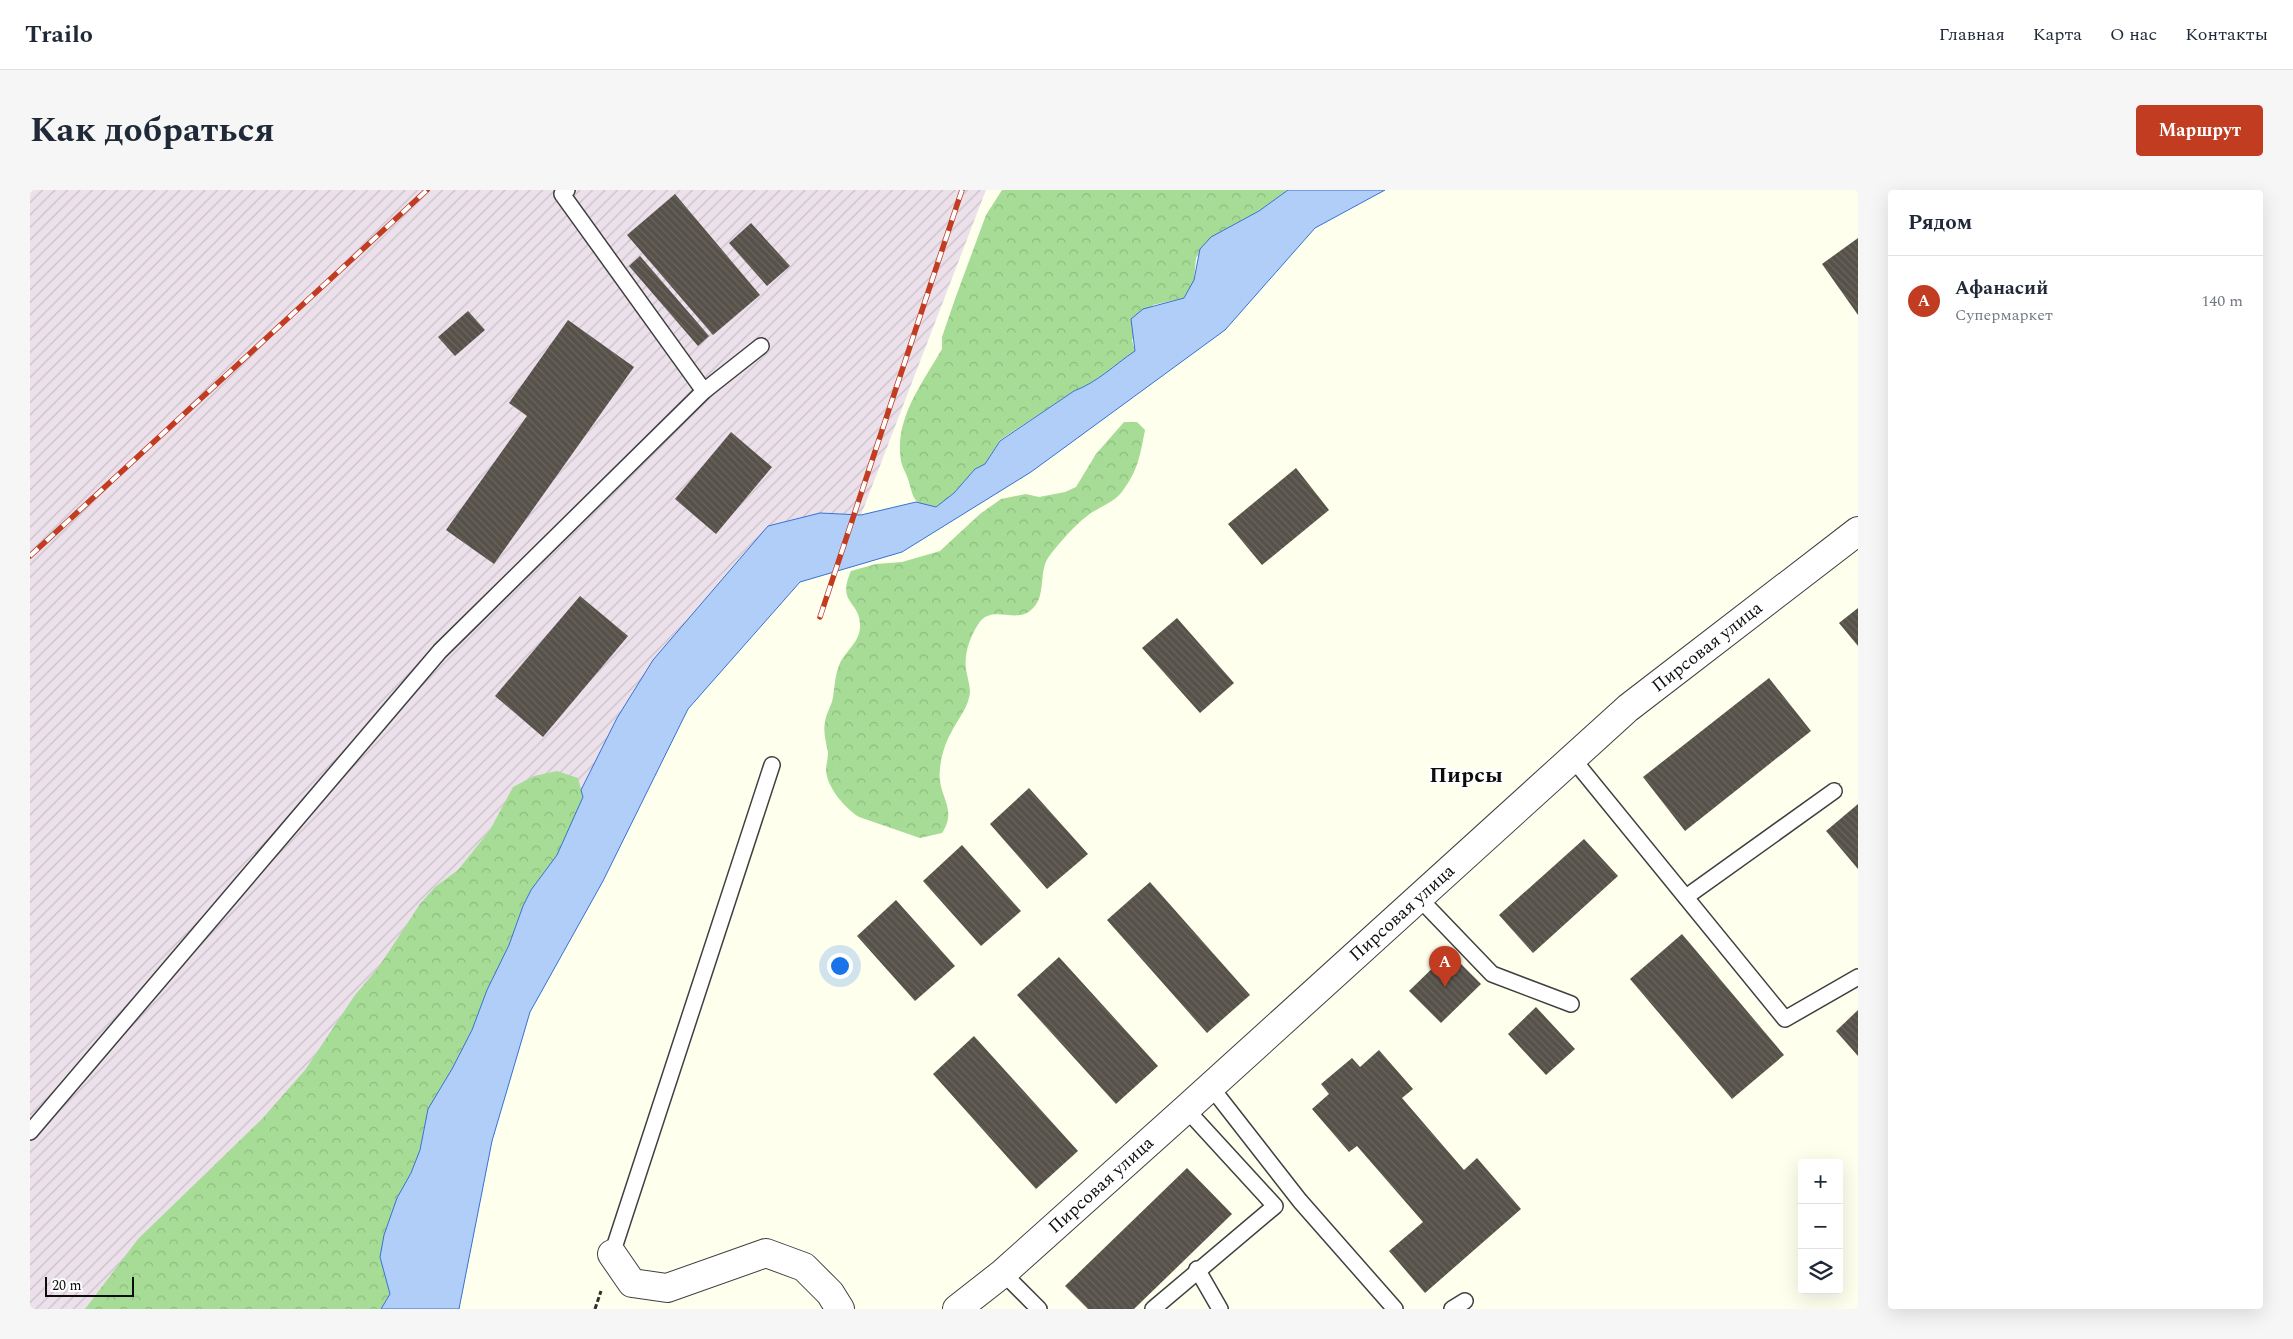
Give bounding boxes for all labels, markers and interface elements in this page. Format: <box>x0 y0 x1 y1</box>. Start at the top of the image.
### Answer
text: Trailo <box>25 17 93 53</box>
text: Главная <box>1939 21 2005 48</box>
text: Карта <box>2033 21 2082 48</box>
text: О нас <box>2110 21 2157 48</box>
text: Контакты <box>2185 21 2268 48</box>
text: Как добраться <box>30 104 275 157</box>
button: Маршрут <box>2136 105 2263 156</box>
text: Рядом <box>1908 207 1972 239</box>
text: Афанасий <box>1955 274 2048 303</box>
text: A <box>1918 289 1930 313</box>
text: 140 m <box>2201 289 2243 313</box>
text: Супермаркет <box>1955 303 2053 327</box>
street label: Пирсовая улица <box>1646 595 1768 699</box>
district label: Пирсы <box>1429 759 1503 792</box>
street label: Пирсовая улица <box>1343 858 1461 968</box>
pin: A <box>1429 946 1461 987</box>
your location <box>827 953 853 979</box>
street label: Пирсовая улица <box>1042 1130 1160 1240</box>
map controls <box>1798 1159 1843 1294</box>
button: + <box>1798 1159 1843 1204</box>
button: − <box>1798 1204 1843 1249</box>
button: layers <box>1798 1249 1843 1294</box>
scale bar <box>45 1274 134 1297</box>
text: 20 m <box>52 1275 82 1296</box>

